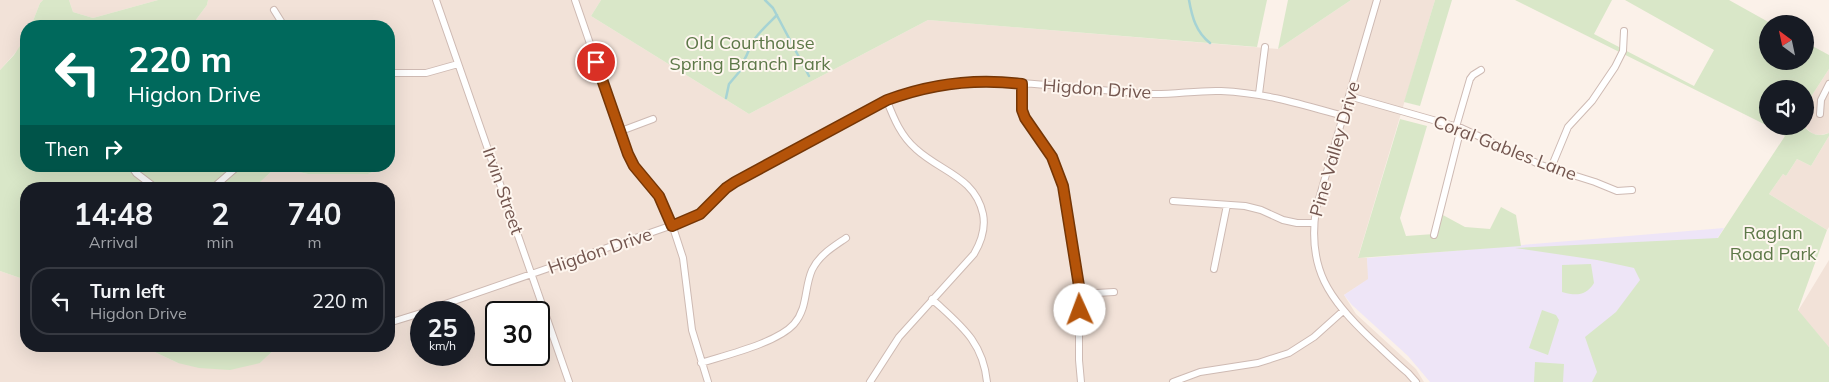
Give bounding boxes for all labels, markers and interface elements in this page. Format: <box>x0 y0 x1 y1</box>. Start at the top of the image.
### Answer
north arrow <box>1759 15 1814 70</box>
map controls <box>1759 15 1814 135</box>
park label: Old Courthouse Spring Branch Park <box>669 31 831 75</box>
text: 220 m <box>128 37 232 81</box>
icon: left <box>45 40 110 105</box>
pin <box>575 41 617 83</box>
icon: arrive <box>582 48 610 76</box>
street label: Higdon Drive <box>1042 73 1152 104</box>
street label: Pine Valley Drive <box>1304 79 1365 219</box>
text: Higdon Drive <box>128 80 261 108</box>
button: sound <box>1759 80 1814 135</box>
street label: Coral Gables Lane <box>1430 110 1580 185</box>
icon: right <box>99 135 127 163</box>
text: Then <box>45 137 89 161</box>
street label: Irvin Street <box>478 144 529 237</box>
text: 14:48 <box>74 195 153 233</box>
text: 2 <box>211 195 229 233</box>
text: 740 <box>287 195 341 233</box>
park label: Raglan Road Park <box>1730 221 1817 265</box>
street label: Higdon Drive <box>545 222 655 279</box>
text: Arrival <box>89 232 138 252</box>
text: min <box>207 232 234 252</box>
text: m <box>307 232 321 252</box>
text: Turn left <box>90 279 165 303</box>
position arrow <box>1053 283 1105 335</box>
icon: left <box>47 287 75 315</box>
text: 220 m <box>312 289 368 313</box>
speed limit sign: 30 <box>485 301 550 366</box>
text: Higdon Drive <box>90 303 187 323</box>
text: 25 <box>427 312 458 343</box>
text: km/h <box>429 338 456 353</box>

